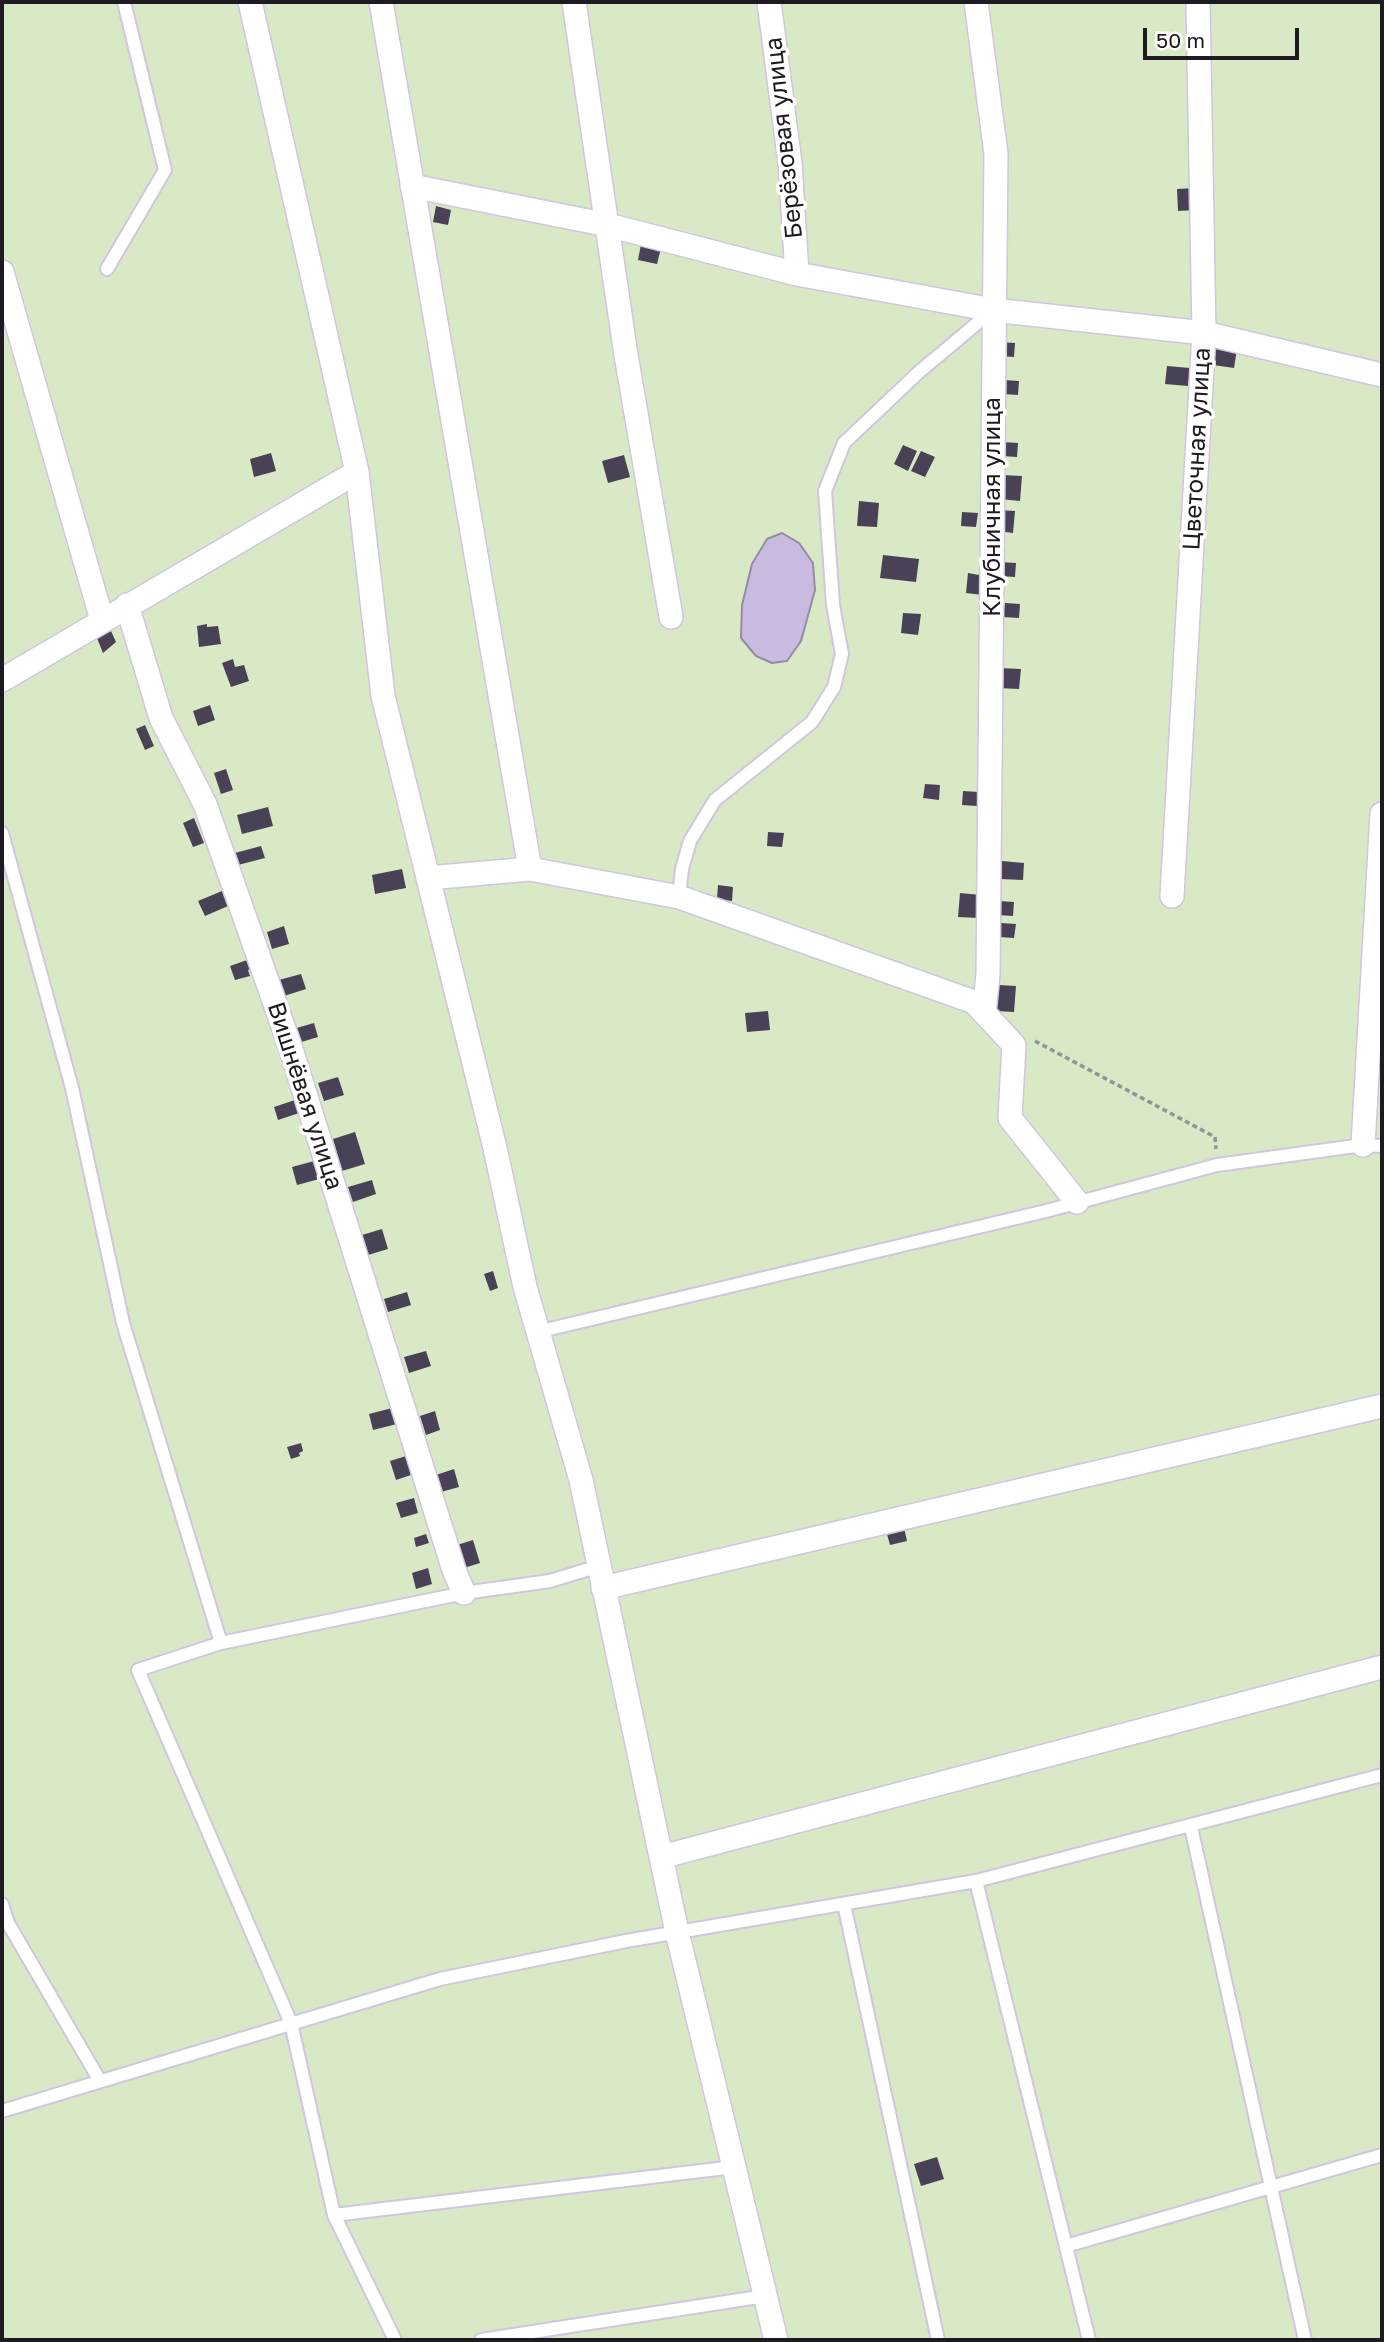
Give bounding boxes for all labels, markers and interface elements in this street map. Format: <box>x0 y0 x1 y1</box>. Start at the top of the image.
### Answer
scale bar <box>1146 14 1302 58</box>
text: 50 m <box>1156 27 1205 53</box>
street label: Берёзовая улица <box>759 36 809 240</box>
street label: Цветочная улица <box>1177 347 1217 551</box>
street label: Клубничная улица <box>978 397 1006 617</box>
street label: Вишнёвая улица <box>261 998 349 1194</box>

